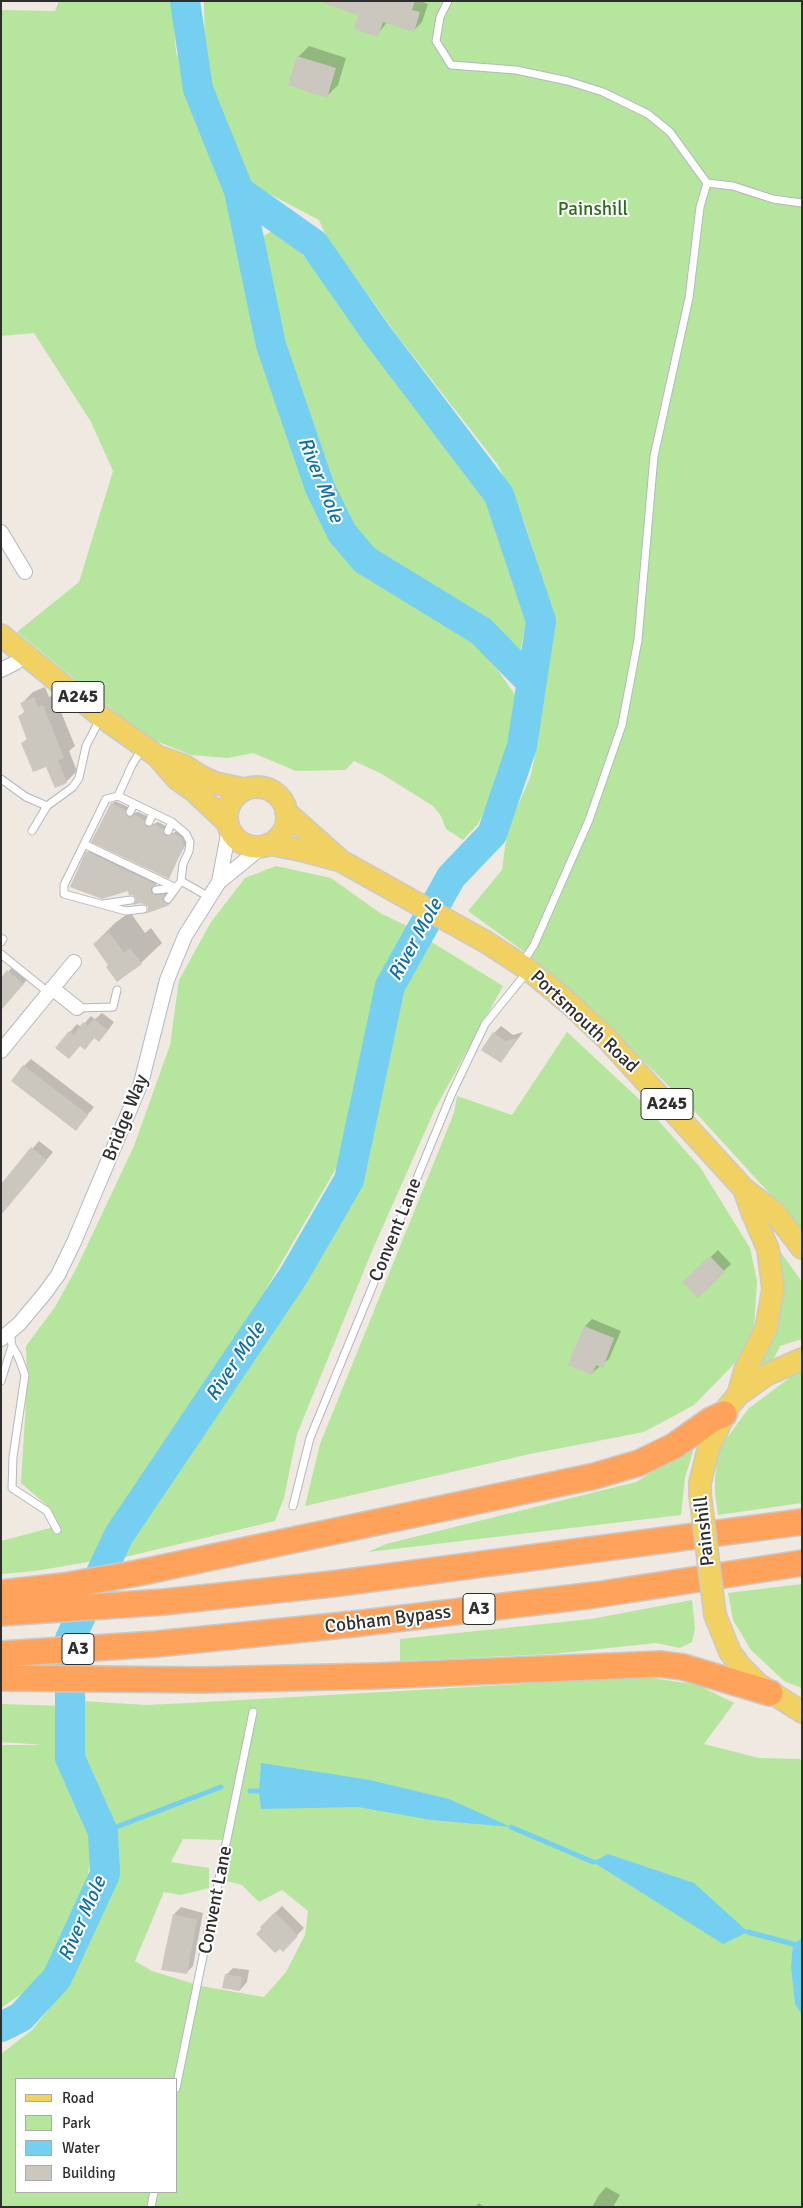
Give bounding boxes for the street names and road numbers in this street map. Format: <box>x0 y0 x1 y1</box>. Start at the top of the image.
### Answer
road number: A245 <box>52 682 104 712</box>
street label: Portsmouth Road <box>525 966 643 1078</box>
street label: Bridge Way <box>98 1071 154 1165</box>
road number: A245 <box>641 1088 693 1120</box>
street label: Convent Lane <box>365 1175 427 1285</box>
street label: Painshill <box>690 1495 720 1567</box>
road number: A3 <box>463 1594 495 1625</box>
street label: Cobham Bypass <box>324 1601 452 1639</box>
road number: A3 <box>62 1634 94 1665</box>
street label: Convent Lane <box>194 1844 238 1956</box>

